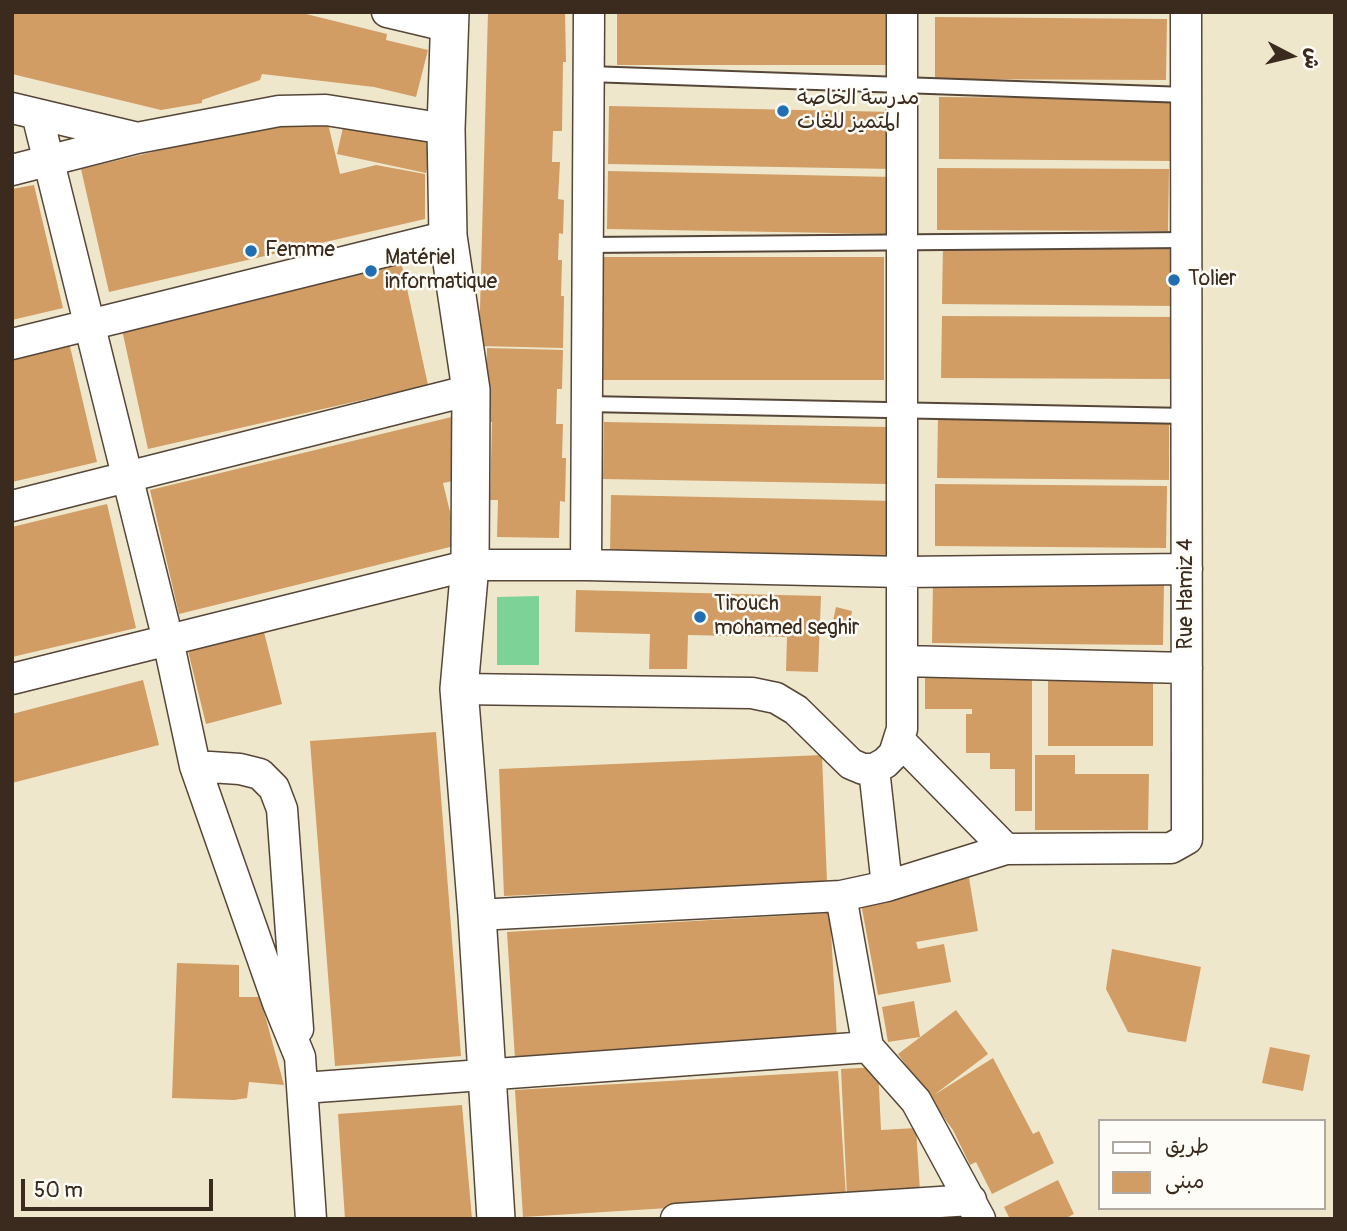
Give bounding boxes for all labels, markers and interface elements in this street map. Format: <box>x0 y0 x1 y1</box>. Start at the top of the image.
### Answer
north arrow <box>1256 21 1326 91</box>
text: ش <box>1299 47 1325 70</box>
place label: مدرسة الخاصة المتميز للغات <box>797 86 919 136</box>
marker: مدرسة الخاصة المتميز للغات <box>775 103 791 119</box>
place label: Femme <box>265 238 335 264</box>
marker: Femme <box>243 243 259 259</box>
place label: Matériel informatique <box>385 246 497 296</box>
marker: Matériel informatique <box>363 263 379 279</box>
place label: Tolier <box>1188 267 1237 293</box>
marker: Tolier <box>1166 272 1182 288</box>
street label: Rue Hamiz 4 <box>1174 539 1200 649</box>
place label: Tirouch mohamed seghir <box>714 592 859 642</box>
marker: Tirouch mohamed seghir <box>692 609 708 625</box>
legend <box>1098 1119 1326 1210</box>
text: طريق <box>1165 1133 1209 1160</box>
scale bar <box>24 1164 217 1208</box>
text: مبنى <box>1165 1168 1204 1195</box>
text: 50 m <box>34 1177 83 1204</box>

